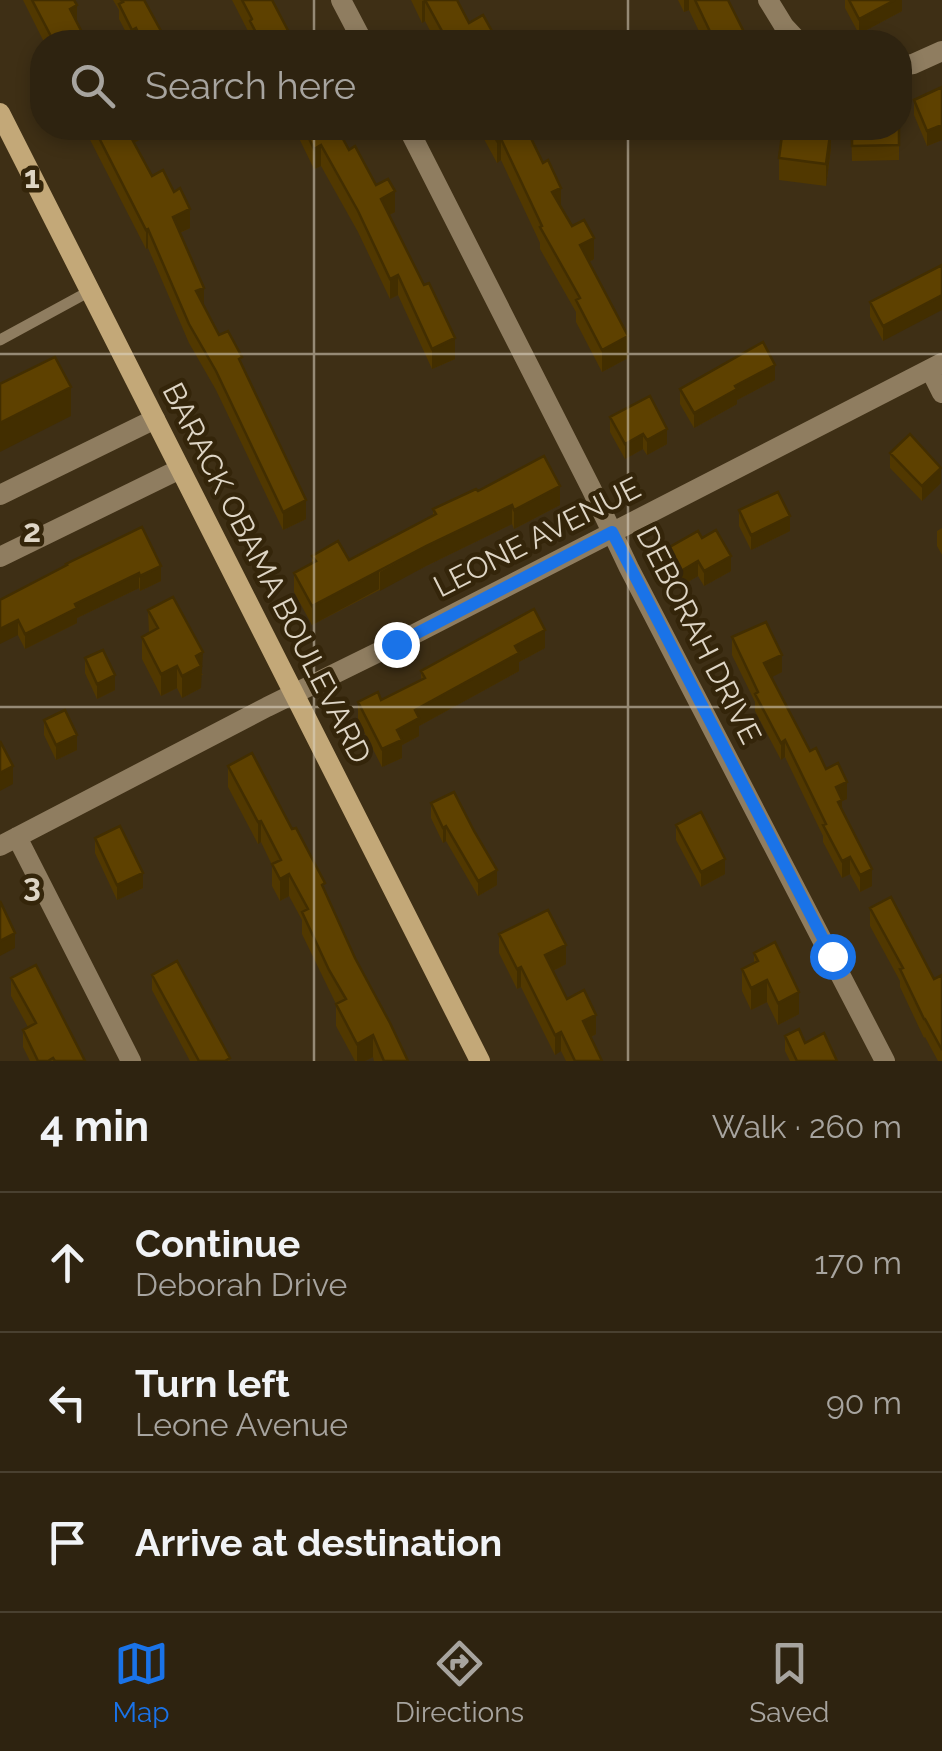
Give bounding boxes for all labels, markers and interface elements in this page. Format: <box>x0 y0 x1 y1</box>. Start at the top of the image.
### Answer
search box <box>30 30 912 140</box>
icon: search <box>65 58 120 113</box>
text: Search here <box>145 63 356 108</box>
text: 1 <box>24 158 40 195</box>
street label: BARACK OBAMA BOULEVARD <box>156 377 378 769</box>
street label: LEONE AVENUE <box>428 470 646 604</box>
text: 2 <box>23 512 41 549</box>
street label: DEBORAH DRIVE <box>629 521 769 749</box>
route end <box>374 622 420 668</box>
text: 3 <box>23 866 41 903</box>
route start <box>810 934 856 980</box>
text: 4 min <box>40 1102 149 1151</box>
text: Walk · 260 m <box>712 1108 902 1145</box>
text: Continue <box>135 1221 300 1266</box>
icon: ahead <box>40 1235 95 1290</box>
text: 170 m <box>814 1244 902 1281</box>
text: Deborah Drive <box>135 1266 347 1303</box>
text: Turn left <box>135 1361 290 1406</box>
icon: left <box>40 1375 95 1430</box>
text: 90 m <box>826 1384 902 1421</box>
text: Leone Avenue <box>135 1406 348 1443</box>
icon: arrive <box>40 1515 95 1570</box>
text: Arrive at destination <box>135 1520 502 1565</box>
tab: Map <box>113 1636 170 1729</box>
tab: Directions <box>395 1636 524 1729</box>
tab: Saved <box>749 1636 829 1729</box>

